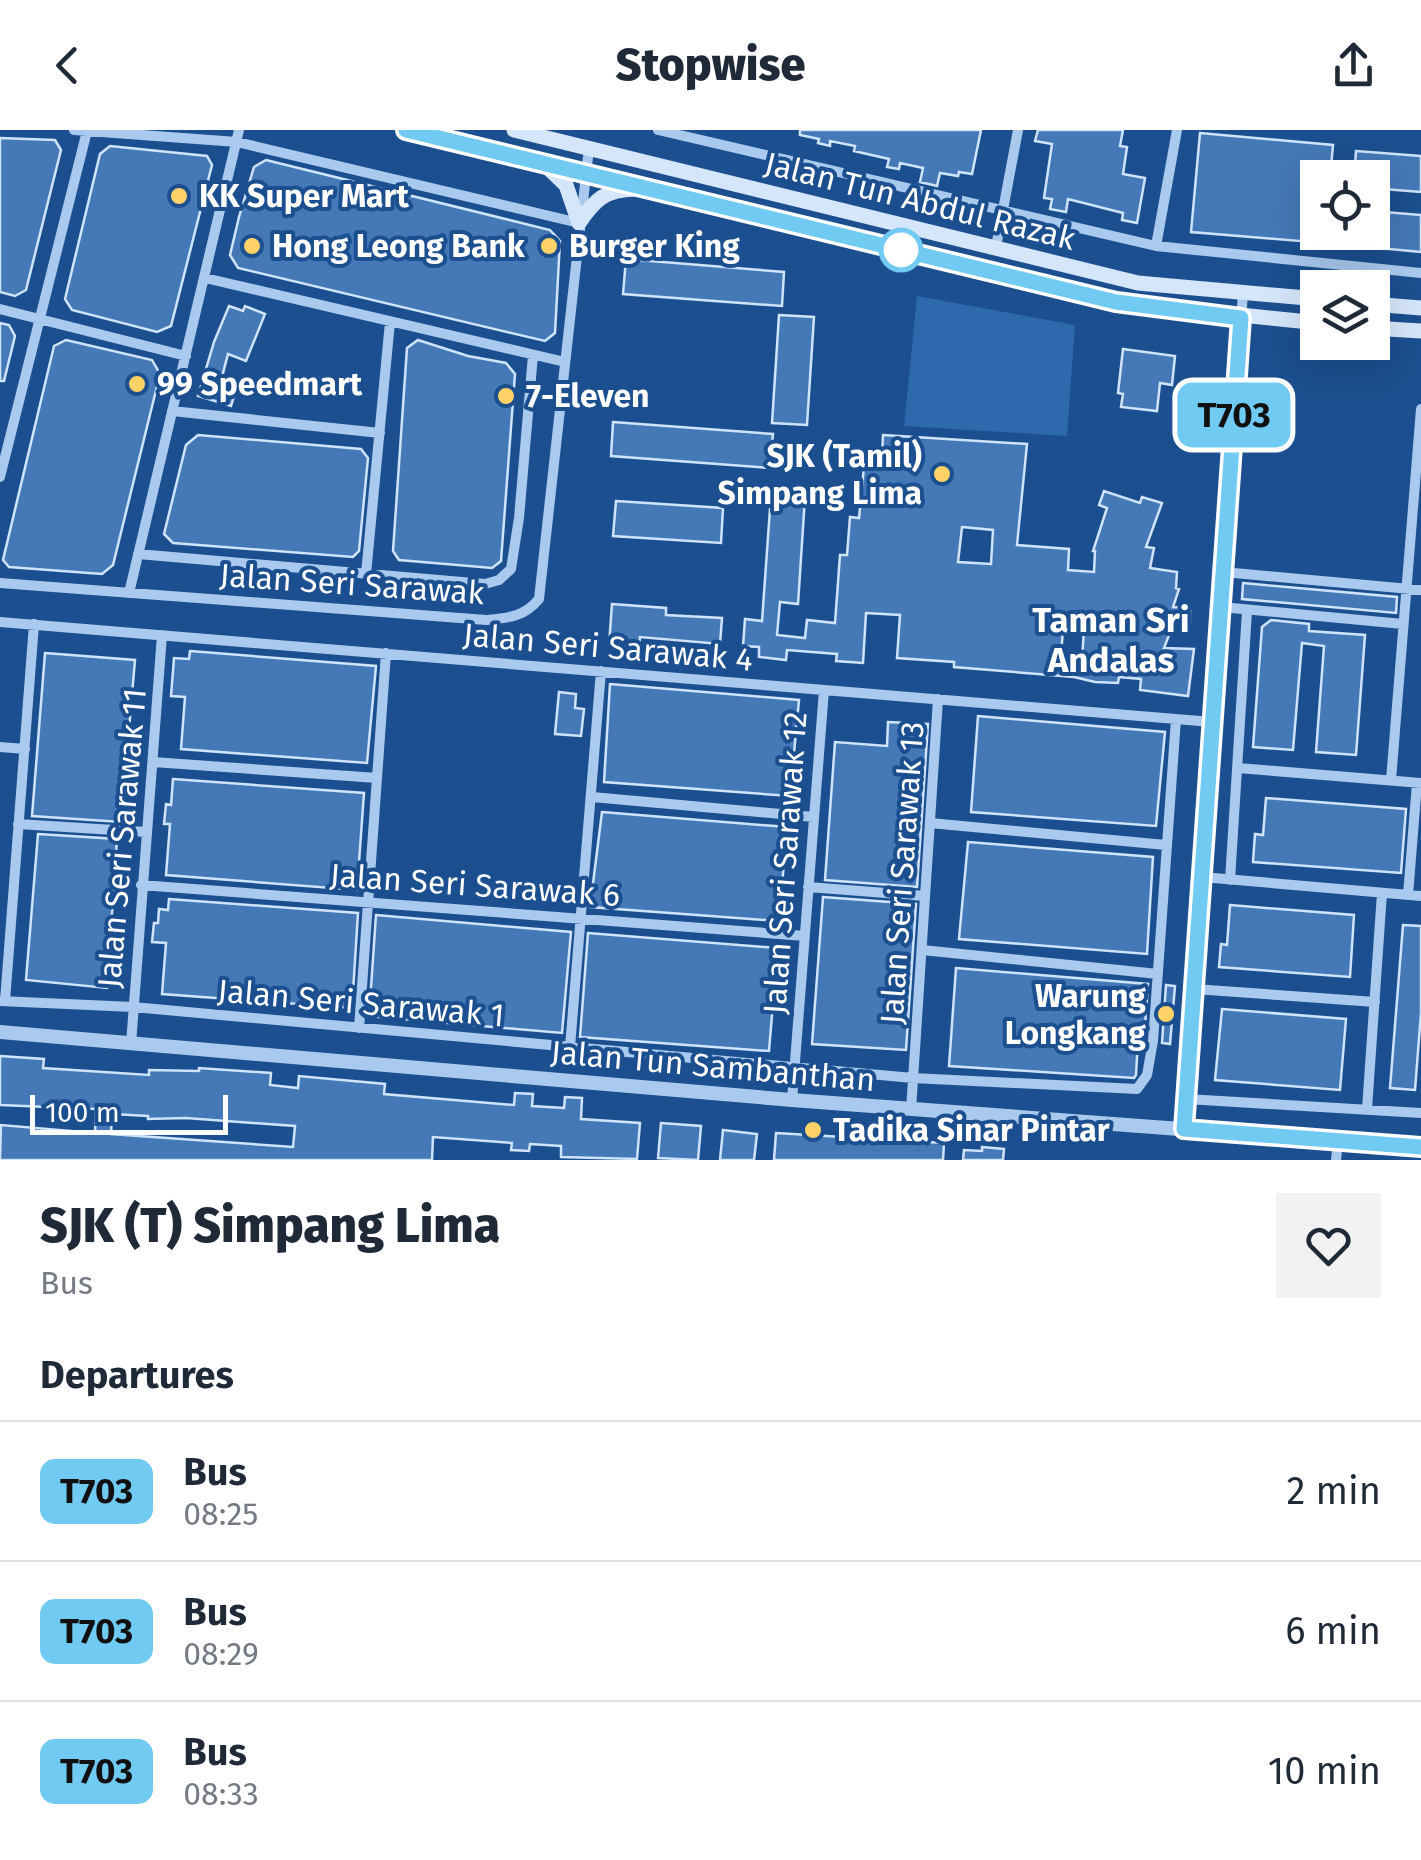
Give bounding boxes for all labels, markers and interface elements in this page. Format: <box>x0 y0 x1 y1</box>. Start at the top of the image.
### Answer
icon: back <box>40 38 95 93</box>
text: Stopwise <box>616 38 805 92</box>
icon: share <box>1326 38 1381 93</box>
street label: Jalan Tun Abdul Razak <box>761 144 1080 258</box>
map controls <box>1300 160 1390 360</box>
button: locate <box>1300 160 1390 250</box>
place label: KK Super Mart <box>199 177 409 215</box>
marker: KK Super Mart <box>168 185 190 207</box>
place label: Hong Leong Bank <box>272 227 525 265</box>
place label: Burger King <box>569 227 740 265</box>
unlabelled marker <box>880 229 922 271</box>
marker: Hong Leong Bank <box>241 235 263 257</box>
marker: Burger King <box>538 235 560 257</box>
button: layers <box>1300 270 1390 360</box>
place label: 99 Speedmart <box>157 365 363 403</box>
marker: 99 Speedmart <box>126 373 148 395</box>
place label: 7-Eleven <box>526 377 650 415</box>
line badge: T703 <box>1164 382 1304 448</box>
marker: 7-Eleven <box>495 385 517 407</box>
text: T703 <box>1197 394 1271 436</box>
place label: SJK (Tamil) Simpang Lima <box>718 437 922 512</box>
marker: SJK (Tamil) Simpang Lima <box>931 463 953 485</box>
street label: Jalan Seri Sarawak <box>218 556 486 612</box>
district label: Taman Sri Andalas <box>1032 599 1190 681</box>
street label: Jalan Seri Sarawak 4 <box>462 615 754 679</box>
street label: Jalan Seri Sarawak 11 <box>90 686 154 990</box>
street label: Jalan Seri Sarawak 12 <box>755 710 815 1016</box>
street label: Jalan Seri Sarawak 13 <box>872 720 932 1026</box>
street label: Jalan Seri Sarawak 6 <box>329 856 621 914</box>
street label: Jalan Seri Sarawak 1 <box>216 972 506 1034</box>
place label: Warung Longkang <box>1005 977 1146 1052</box>
marker: Warung Longkang <box>1155 1003 1177 1025</box>
street label: Jalan Tun Sambanthan <box>549 1033 877 1099</box>
scale bar <box>30 1090 228 1134</box>
text: 100 m <box>45 1096 120 1129</box>
place label: Tadika Sinar Pintar <box>833 1111 1110 1149</box>
marker: Tadika Sinar Pintar <box>802 1119 824 1141</box>
button: heart <box>1276 1193 1381 1298</box>
text: SJK (T) Simpang Lima <box>40 1197 500 1255</box>
text: Bus <box>40 1264 93 1302</box>
text: Departures <box>40 1352 234 1398</box>
text: Bus <box>183 1449 247 1495</box>
text: 2 min <box>1287 1468 1381 1514</box>
text: T703 <box>60 1470 133 1512</box>
text: 08:25 <box>183 1495 258 1533</box>
text: Bus <box>183 1589 247 1635</box>
text: 6 min <box>1285 1608 1381 1654</box>
text: T703 <box>60 1610 133 1652</box>
text: 08:29 <box>183 1635 259 1673</box>
text: Bus <box>183 1729 247 1775</box>
text: 10 min <box>1268 1748 1381 1794</box>
text: T703 <box>60 1750 133 1792</box>
text: 08:33 <box>183 1775 259 1813</box>

